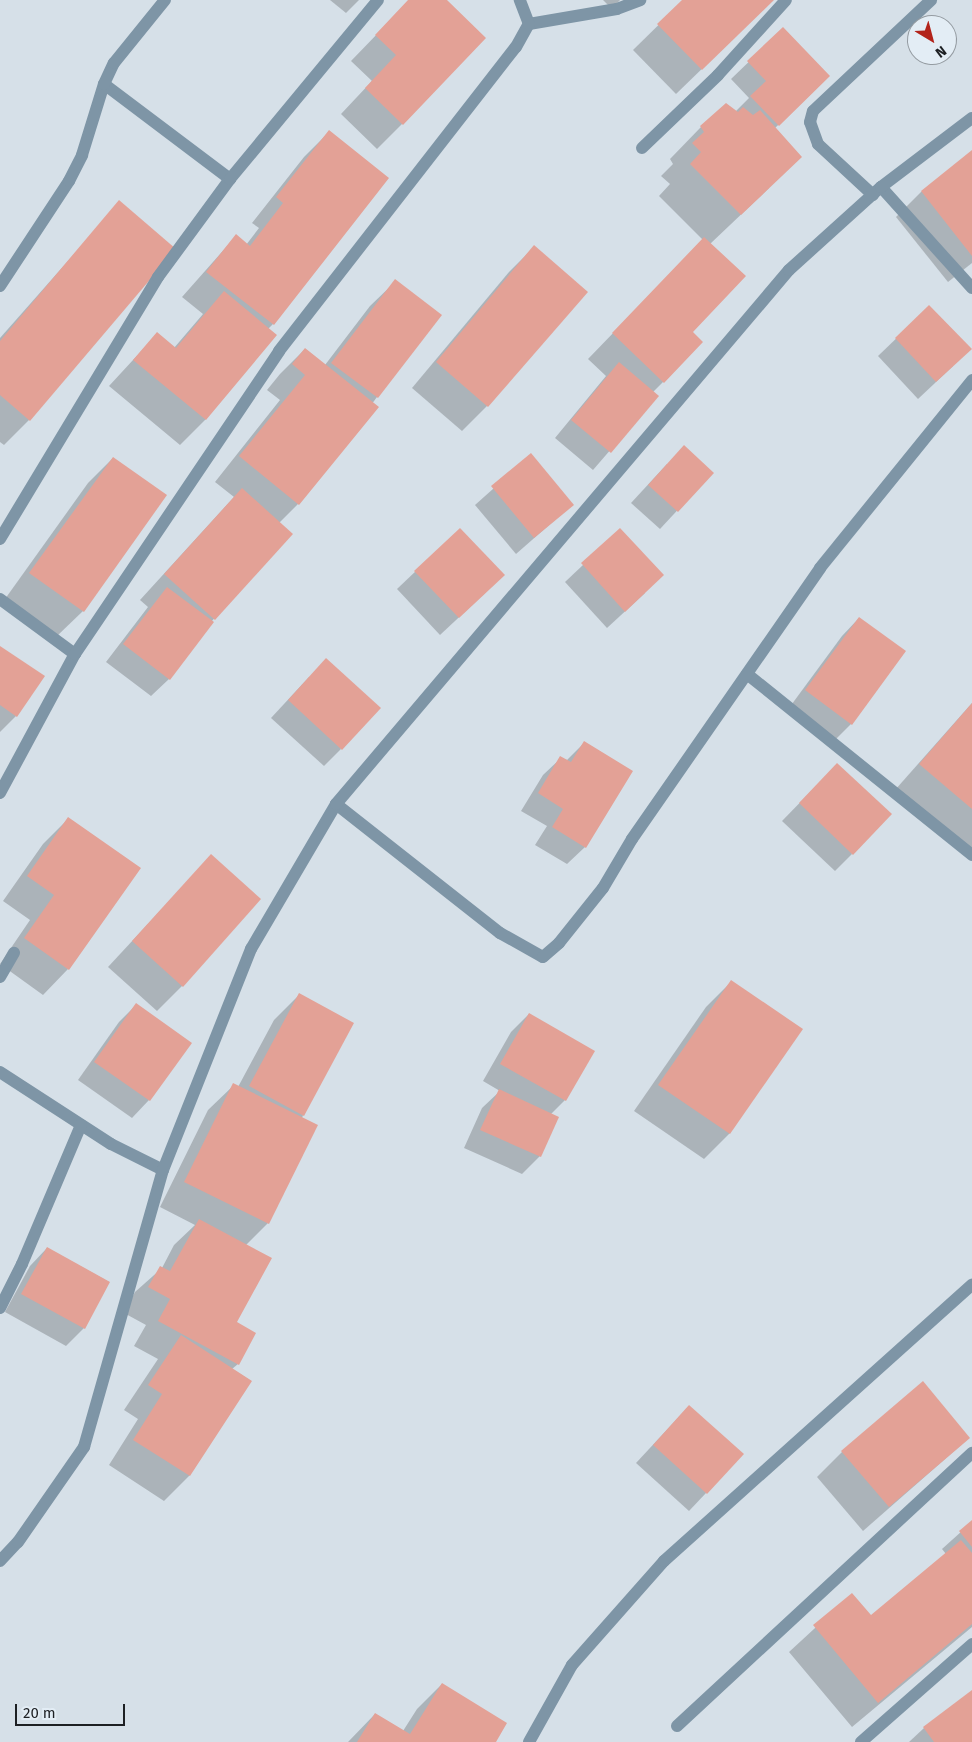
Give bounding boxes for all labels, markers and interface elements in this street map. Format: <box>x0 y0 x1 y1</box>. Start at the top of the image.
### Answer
north arrow <box>907 15 957 65</box>
text: N <box>932 42 950 61</box>
scale bar <box>18 1694 128 1726</box>
text: 20 m <box>23 1704 56 1722</box>

